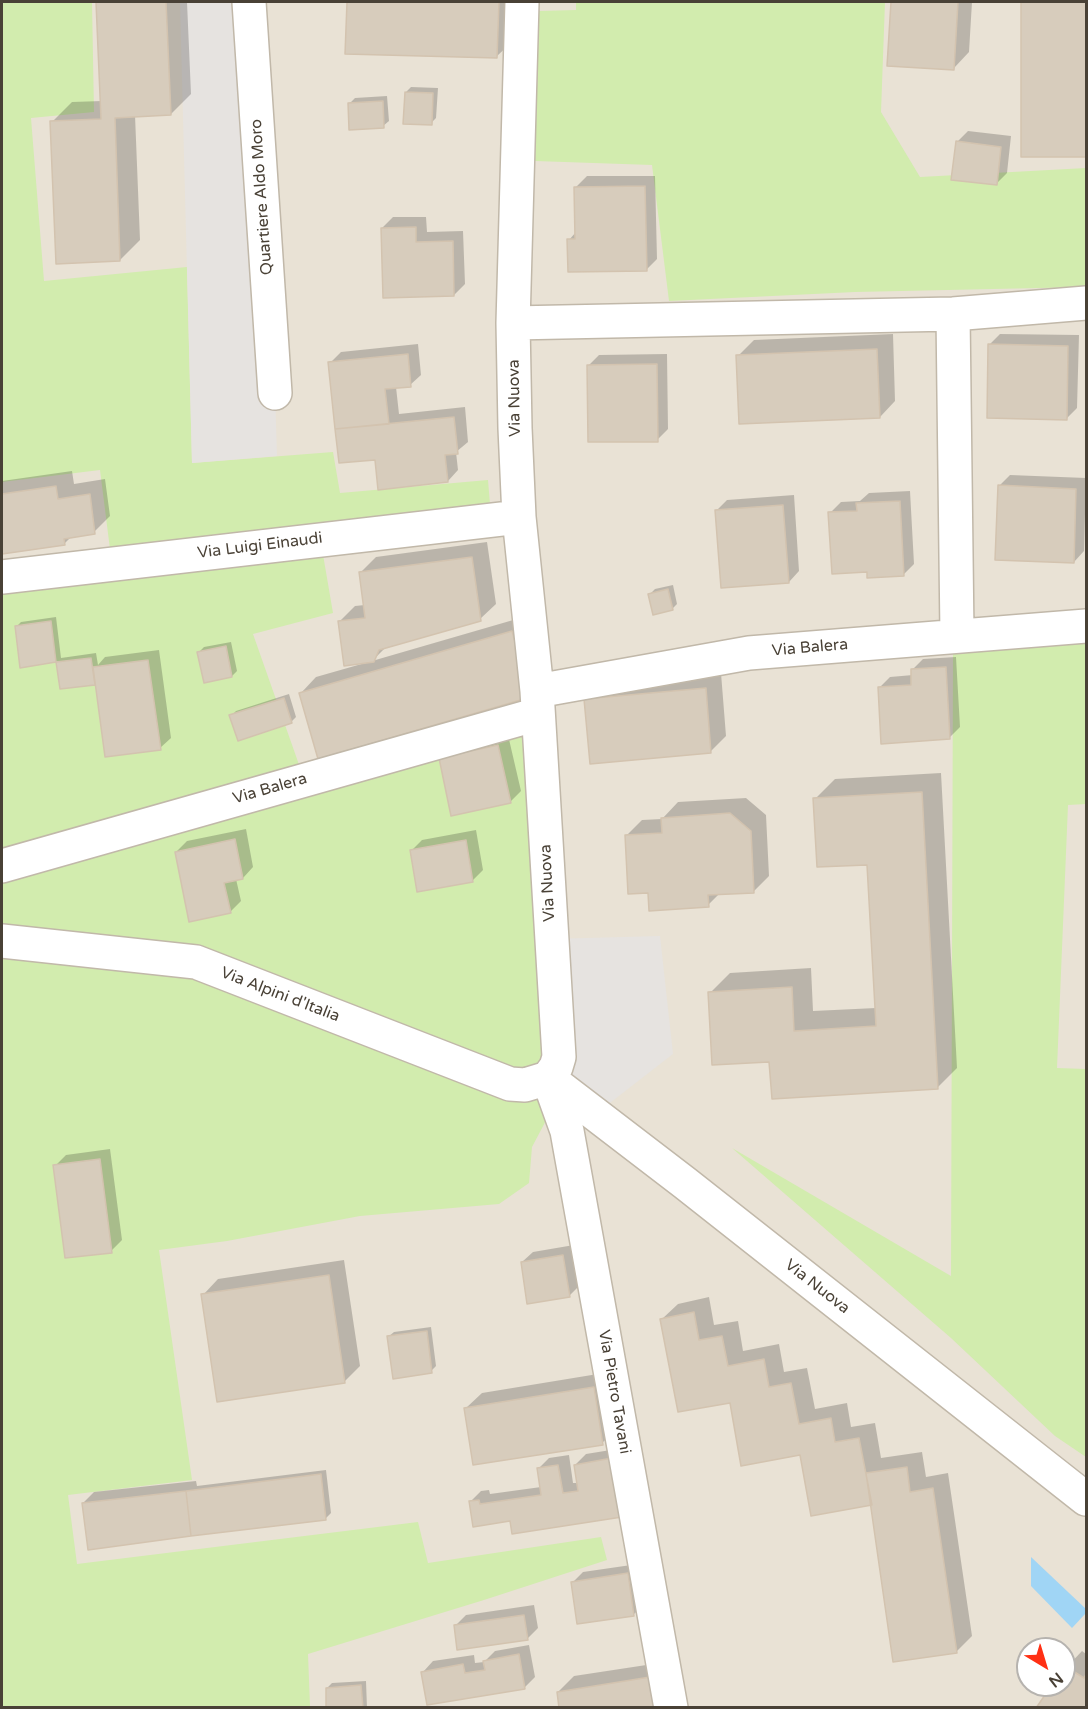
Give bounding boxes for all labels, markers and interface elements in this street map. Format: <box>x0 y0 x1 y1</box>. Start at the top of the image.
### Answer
street label: Quartiere Aldo Moro <box>247 118 277 276</box>
street label: Via Nuova <box>505 359 525 437</box>
street label: Via Luigi Einaudi <box>196 529 324 563</box>
street label: Via Balera <box>771 635 849 661</box>
street label: Via Balera <box>231 769 309 809</box>
street label: Via Nuova <box>536 844 560 922</box>
street label: Via Alpini d'Italia <box>218 963 342 1027</box>
street label: Via Nuova <box>781 1256 853 1318</box>
street label: Via Pietro Tavani <box>594 1328 634 1456</box>
north arrow <box>1016 1637 1076 1697</box>
text: N <box>1045 1668 1067 1691</box>

